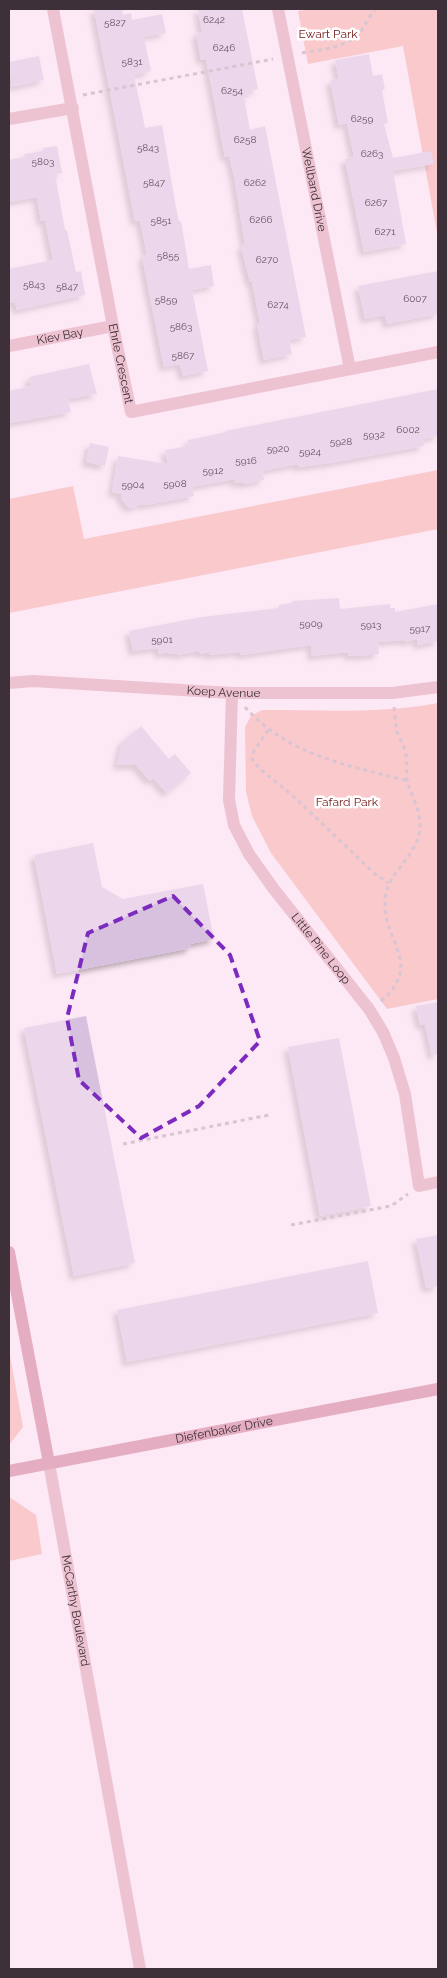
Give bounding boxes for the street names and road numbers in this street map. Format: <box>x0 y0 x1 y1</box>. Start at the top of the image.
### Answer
street label: Wellband Drive <box>299 146 329 233</box>
street label: Ehrle Crescent <box>106 322 136 405</box>
street label: Kiev Bay <box>36 325 85 348</box>
street label: Koep Avenue <box>186 683 260 700</box>
street label: Little Pine Loop <box>289 910 353 987</box>
street label: Diefenbaker Drive <box>174 1414 274 1446</box>
street label: McCarthy Boulevard <box>59 1554 92 1667</box>

